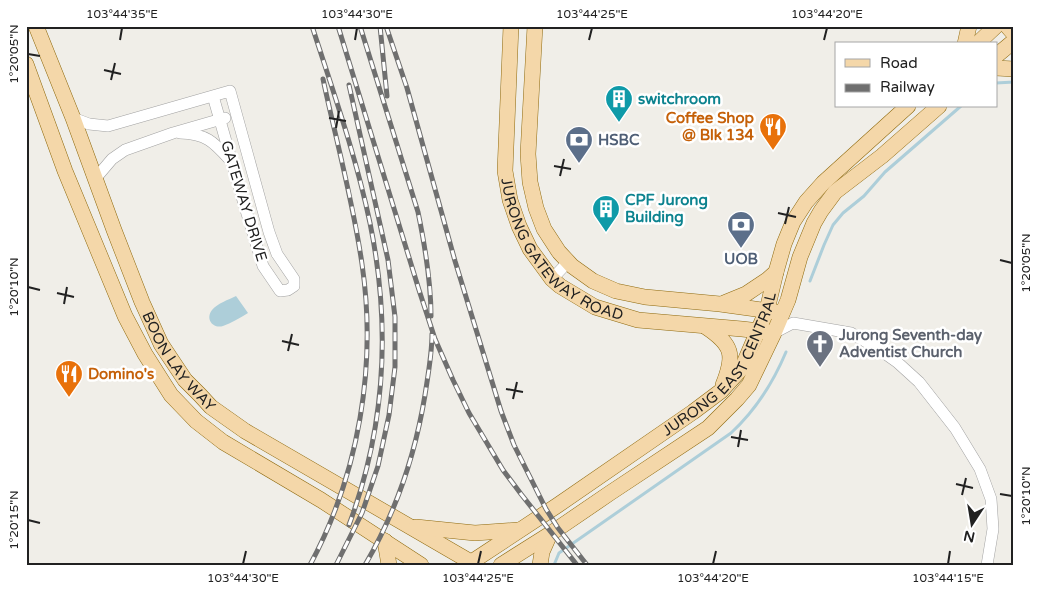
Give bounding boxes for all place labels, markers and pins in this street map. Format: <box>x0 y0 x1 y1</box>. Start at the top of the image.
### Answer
building icon: switchroom <box>604 84 634 123</box>
place label: switchroom <box>638 90 721 108</box>
place label: Coffee Shop @ Blk 134 <box>666 109 755 144</box>
restaurant icon: Coffee Shop @ Blk 134 <box>758 112 788 151</box>
bank icon: HSBC <box>564 125 594 164</box>
place label: HSBC <box>598 131 640 149</box>
place label: CPF Jurong Building <box>625 191 708 227</box>
building icon: CPF Jurong Building <box>591 194 621 233</box>
bank icon: UOB <box>726 210 756 249</box>
place label: UOB <box>724 250 758 268</box>
place label: Jurong Seventh-day Adventist Church <box>838 326 982 361</box>
church icon: Jurong Seventh-day Adventist Church <box>805 329 835 368</box>
restaurant icon: Domino's <box>54 359 84 398</box>
place label: Domino's <box>88 365 154 383</box>

